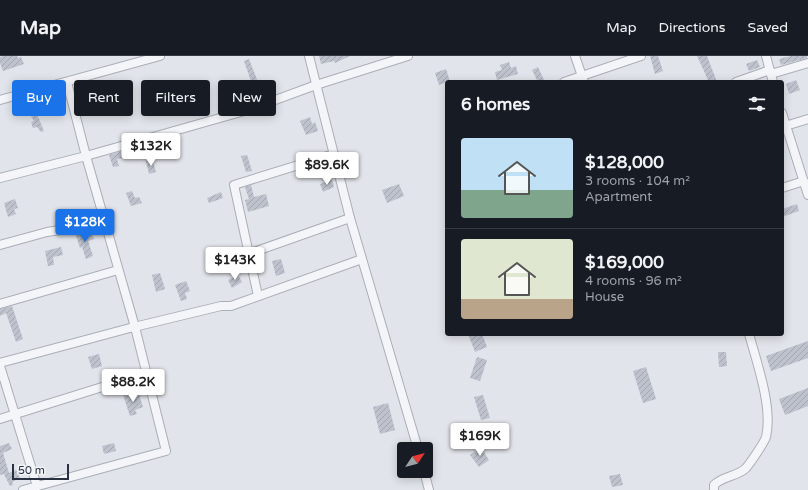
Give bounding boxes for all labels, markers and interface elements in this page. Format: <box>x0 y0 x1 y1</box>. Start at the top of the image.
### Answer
text: Map <box>20 17 61 39</box>
text: Map <box>606 19 637 36</box>
text: Directions <box>659 19 726 36</box>
text: Saved <box>748 19 788 36</box>
chip: Buy <box>12 80 66 116</box>
chip: Rent <box>74 80 133 116</box>
chip: Filters <box>141 80 210 116</box>
chip: New <box>218 80 276 116</box>
icon: filters <box>746 93 768 115</box>
text: 6 homes <box>461 94 530 115</box>
pin: $132K <box>123 133 179 167</box>
text: $132K <box>130 138 172 154</box>
pin: $89.6K <box>294 152 360 186</box>
text: $128,000 <box>585 152 664 173</box>
icon: home <box>493 154 541 202</box>
text: $89.6K <box>305 157 349 173</box>
text: 3 rooms · 104 m² <box>585 173 690 189</box>
text: Apartment <box>585 189 652 205</box>
pin: $128K <box>57 209 113 243</box>
text: $128K <box>64 214 106 230</box>
pin: $143K <box>207 247 263 281</box>
text: $143K <box>214 252 256 268</box>
text: $169,000 <box>585 252 664 273</box>
icon: home <box>493 255 541 303</box>
text: 4 rooms · 96 m² <box>585 273 682 289</box>
text: House <box>585 289 624 305</box>
pin: $88.2K <box>100 369 166 403</box>
text: $88.2K <box>111 374 155 390</box>
pin: $169K <box>452 423 508 457</box>
text: $169K <box>459 428 501 444</box>
north arrow <box>397 442 433 478</box>
map controls <box>397 442 433 478</box>
scale bar <box>12 462 69 481</box>
text: 50 m <box>18 464 45 477</box>

